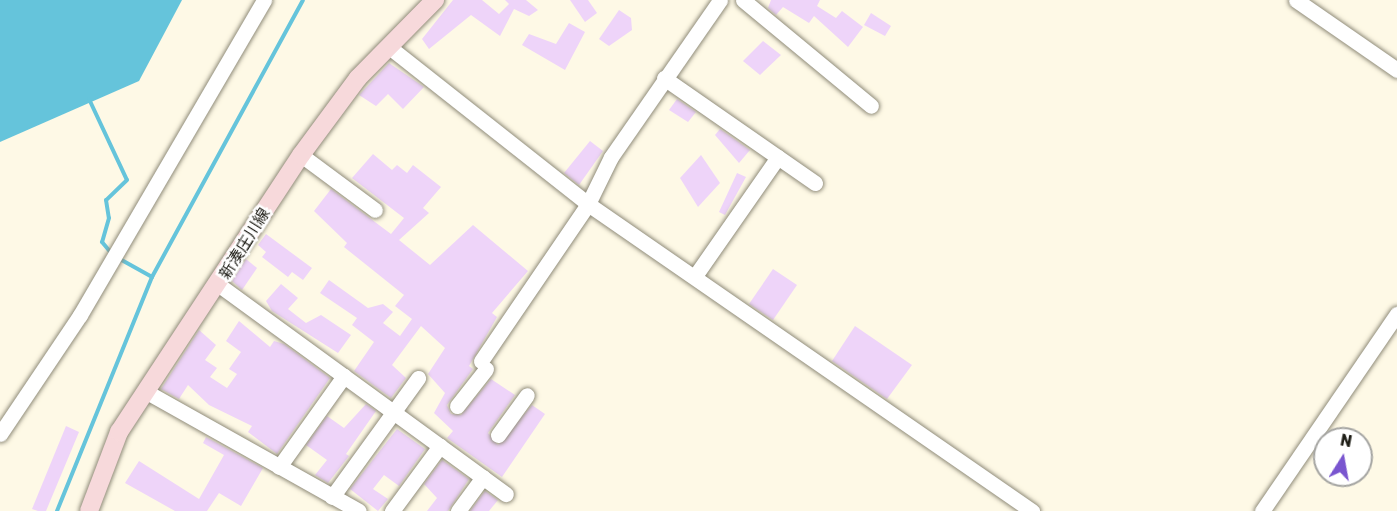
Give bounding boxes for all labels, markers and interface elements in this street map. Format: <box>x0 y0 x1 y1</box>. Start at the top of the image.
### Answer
street label: 新湊庄川線 <box>216 205 274 283</box>
north arrow <box>1313 427 1373 487</box>
text: N <box>1339 430 1354 451</box>

